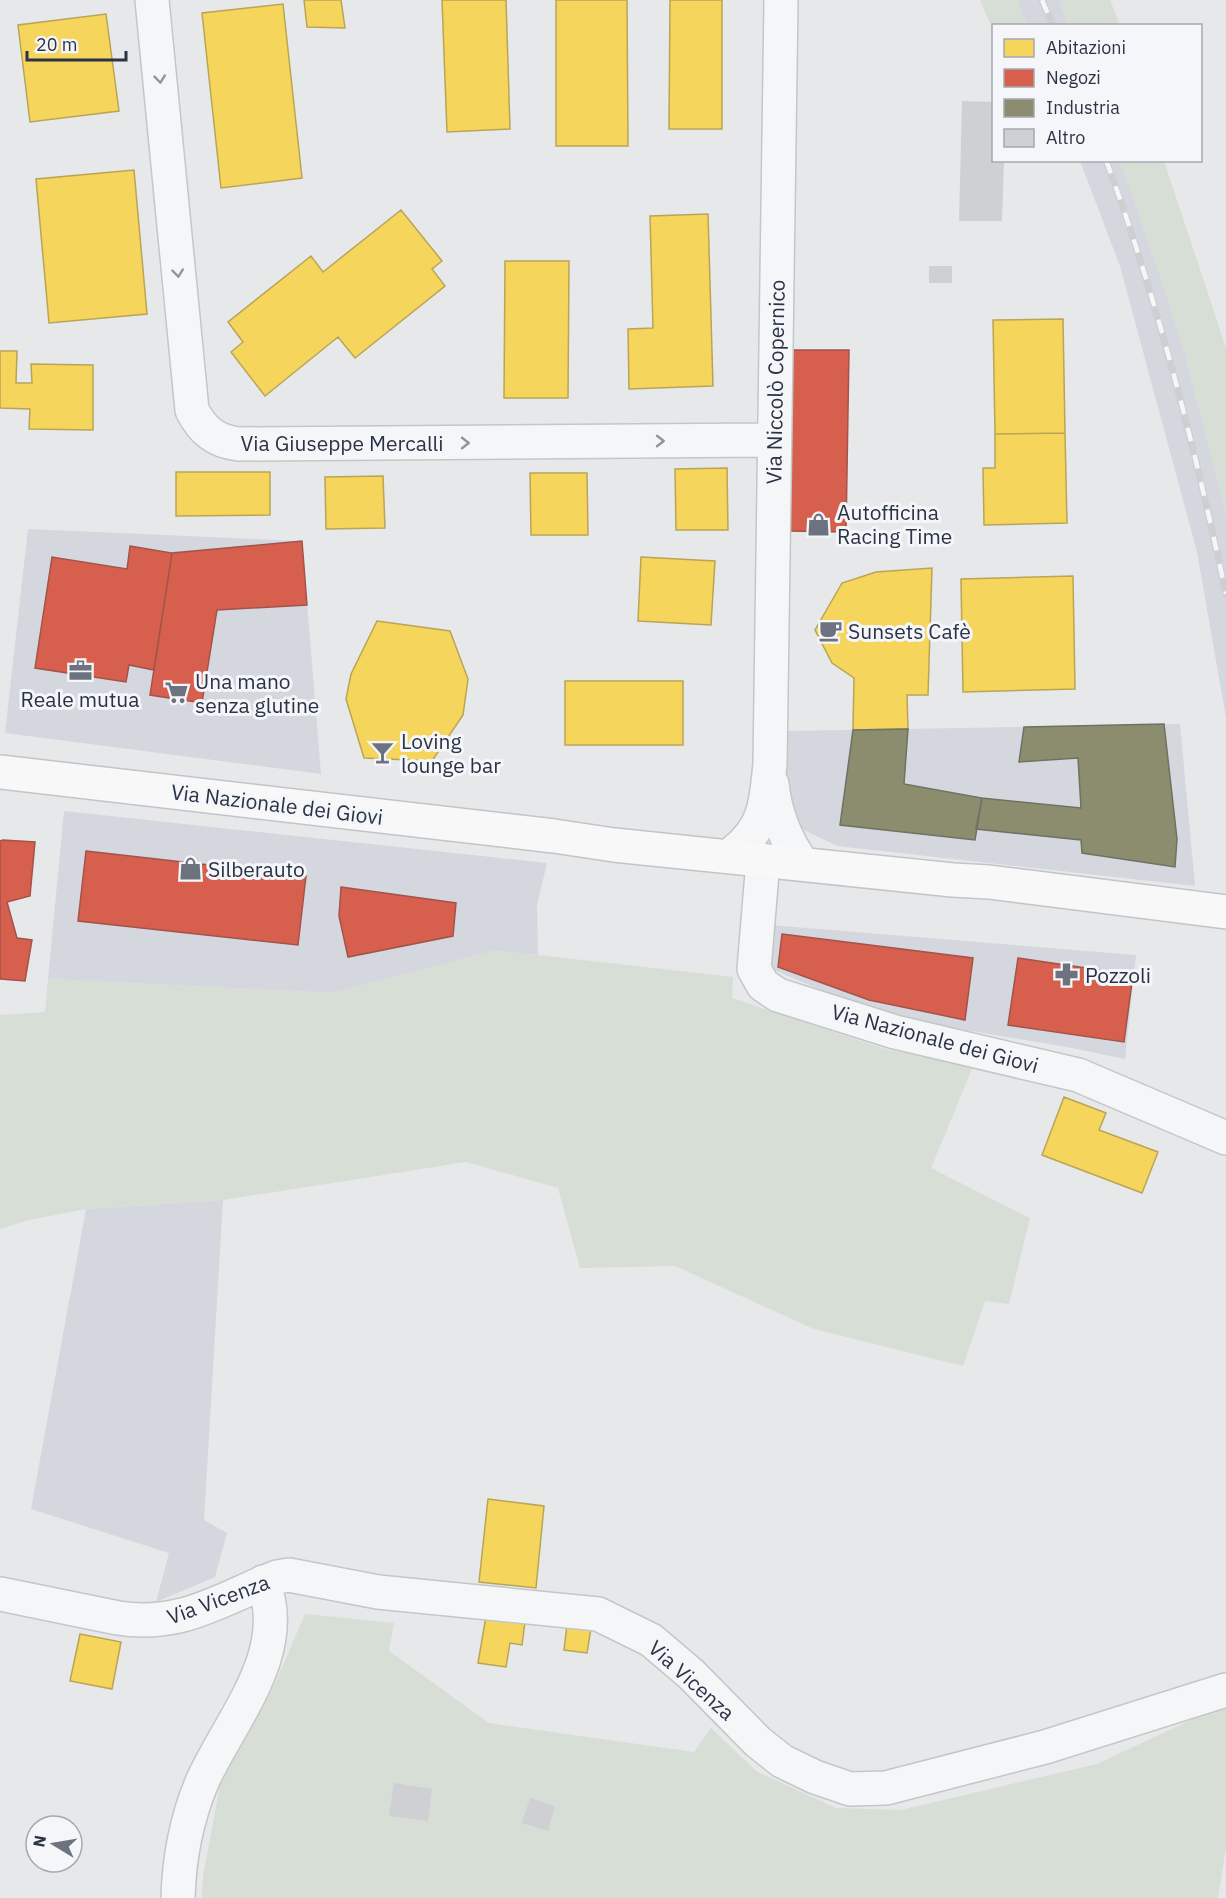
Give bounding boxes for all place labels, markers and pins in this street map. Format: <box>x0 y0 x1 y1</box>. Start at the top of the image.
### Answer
place label: Autofficina Racing Time <box>837 498 952 550</box>
shop icon: Autofficina Racing Time <box>806 511 832 537</box>
place label: Sunsets Cafè <box>848 617 971 645</box>
cafe icon: Sunsets Cafè <box>817 618 843 644</box>
office icon: Reale mutua <box>67 658 93 684</box>
place label: Una mano senza glutine <box>195 667 319 719</box>
supermarket icon: Una mano senza glutine <box>164 680 190 706</box>
place label: Reale mutua <box>21 685 139 713</box>
place label: Loving lounge bar <box>401 727 501 779</box>
bar icon: Loving lounge bar <box>370 740 396 766</box>
place label: Silberauto <box>208 855 305 883</box>
shop icon: Silberauto <box>177 856 203 882</box>
place label: Pozzoli <box>1085 961 1151 989</box>
pharmacy icon: Pozzoli <box>1054 962 1080 988</box>

